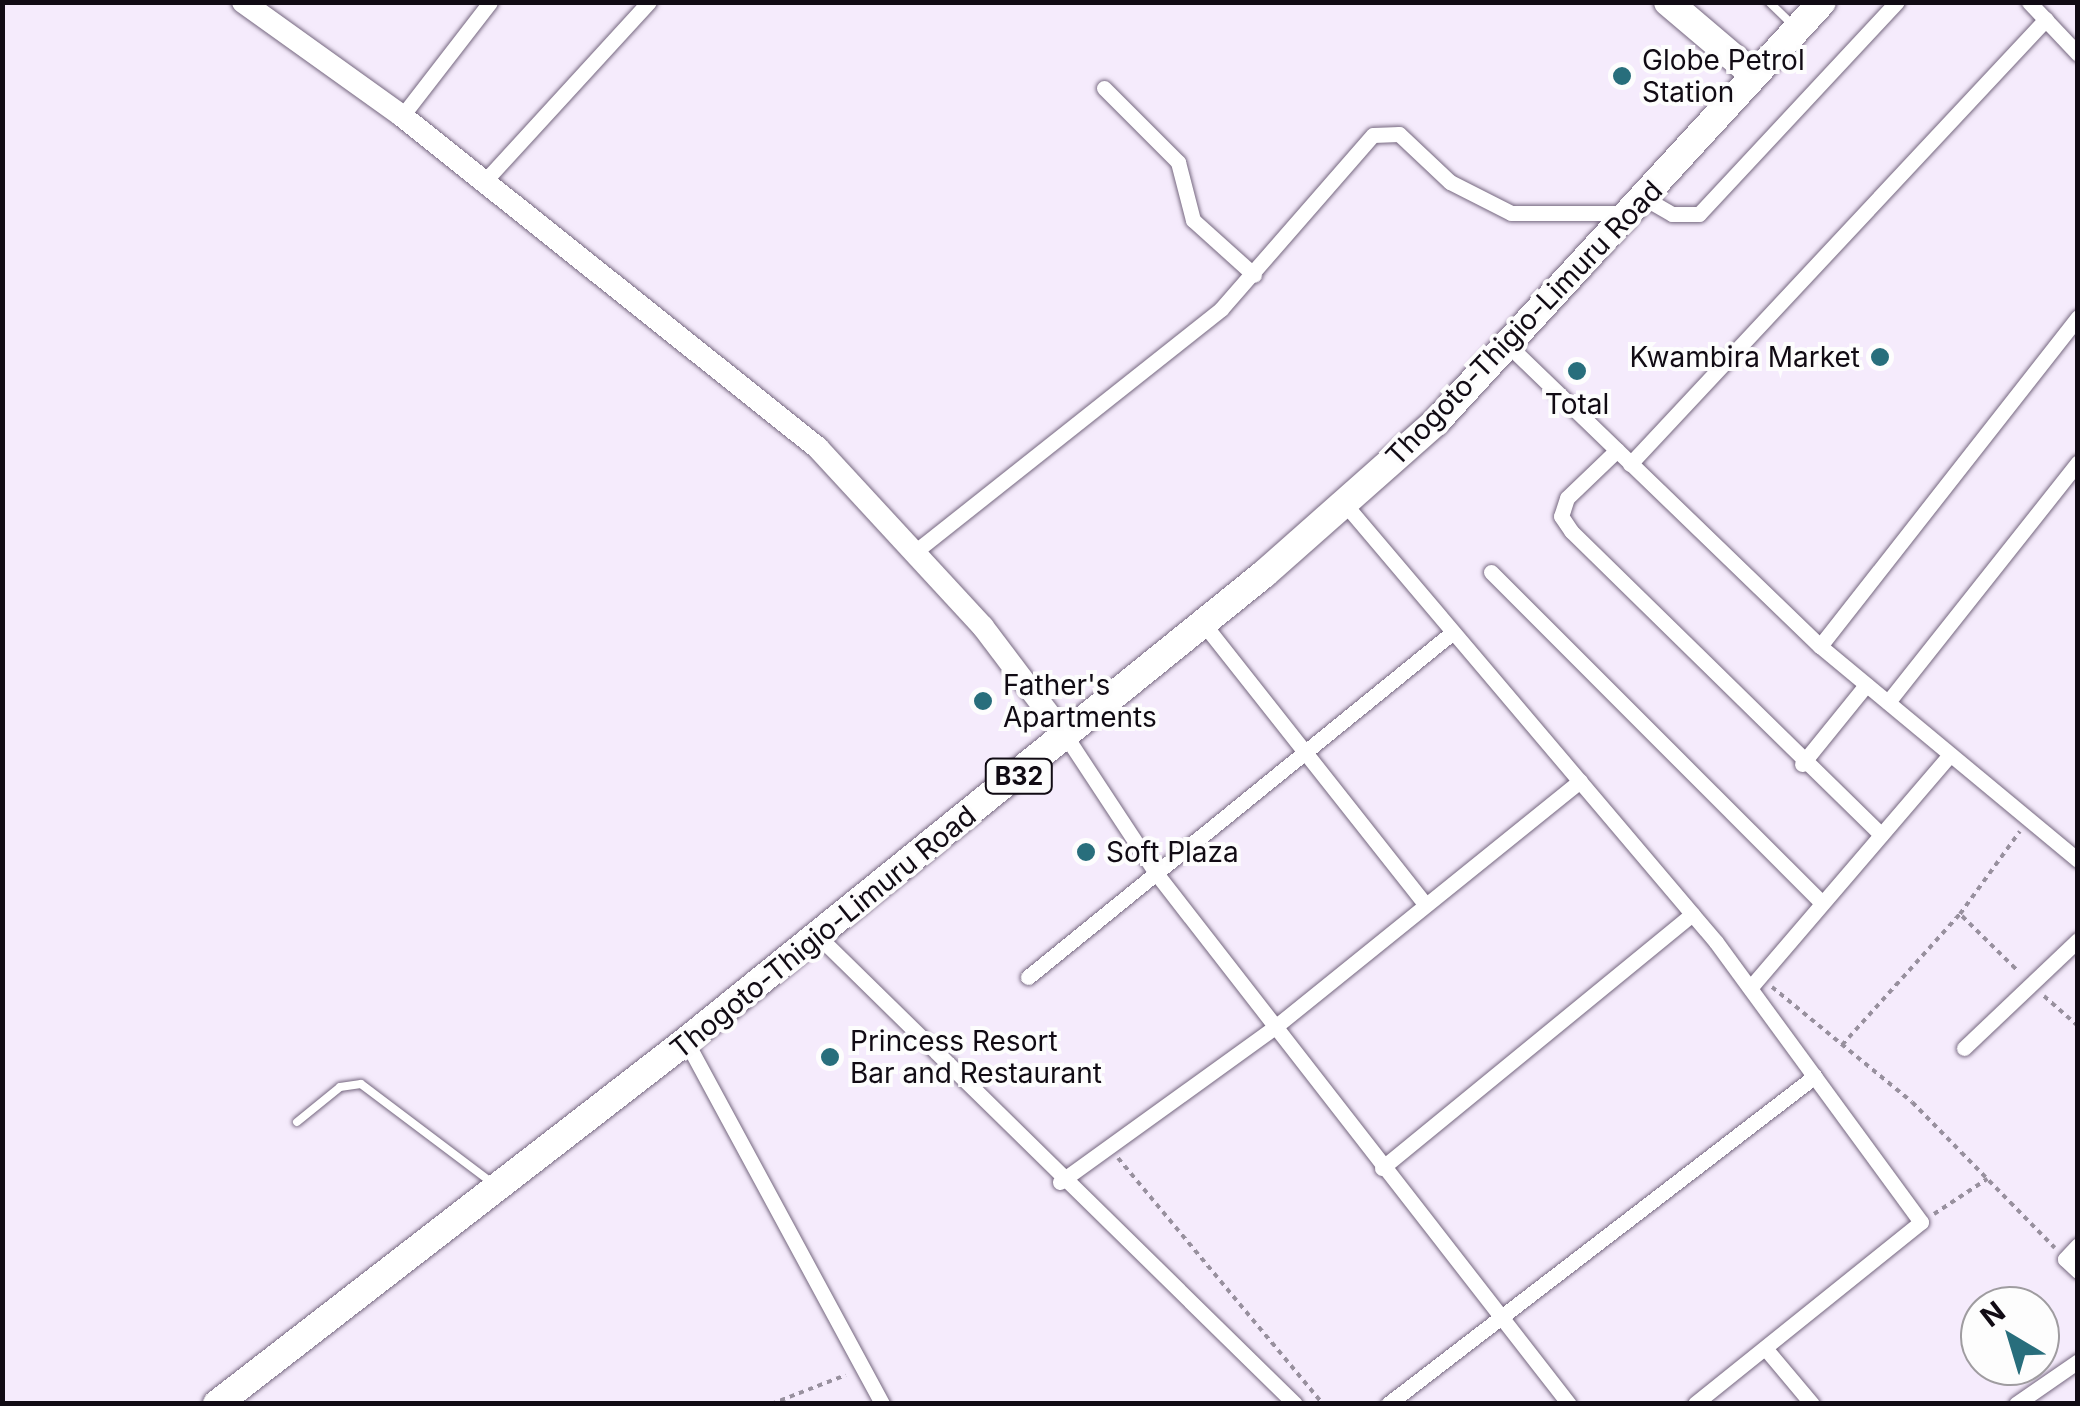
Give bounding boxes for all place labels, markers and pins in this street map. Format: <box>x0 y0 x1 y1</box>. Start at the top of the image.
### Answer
place label: Globe Petrol Station <box>1642 43 1805 109</box>
marker: Globe Petrol Station <box>1611 65 1633 87</box>
place label: Kwambira Market <box>1629 340 1860 374</box>
marker: Kwambira Market <box>1869 346 1891 368</box>
marker: Total <box>1566 360 1588 382</box>
place label: Total <box>1545 387 1609 421</box>
place label: Father's Apartments <box>1003 668 1157 734</box>
marker: Father's Apartments <box>972 690 994 712</box>
place label: Soft Plaza <box>1106 835 1239 869</box>
marker: Soft Plaza <box>1075 841 1097 863</box>
place label: Princess Resort Bar and Restaurant <box>850 1024 1102 1090</box>
marker: Princess Resort Bar and Restaurant <box>819 1046 841 1068</box>

